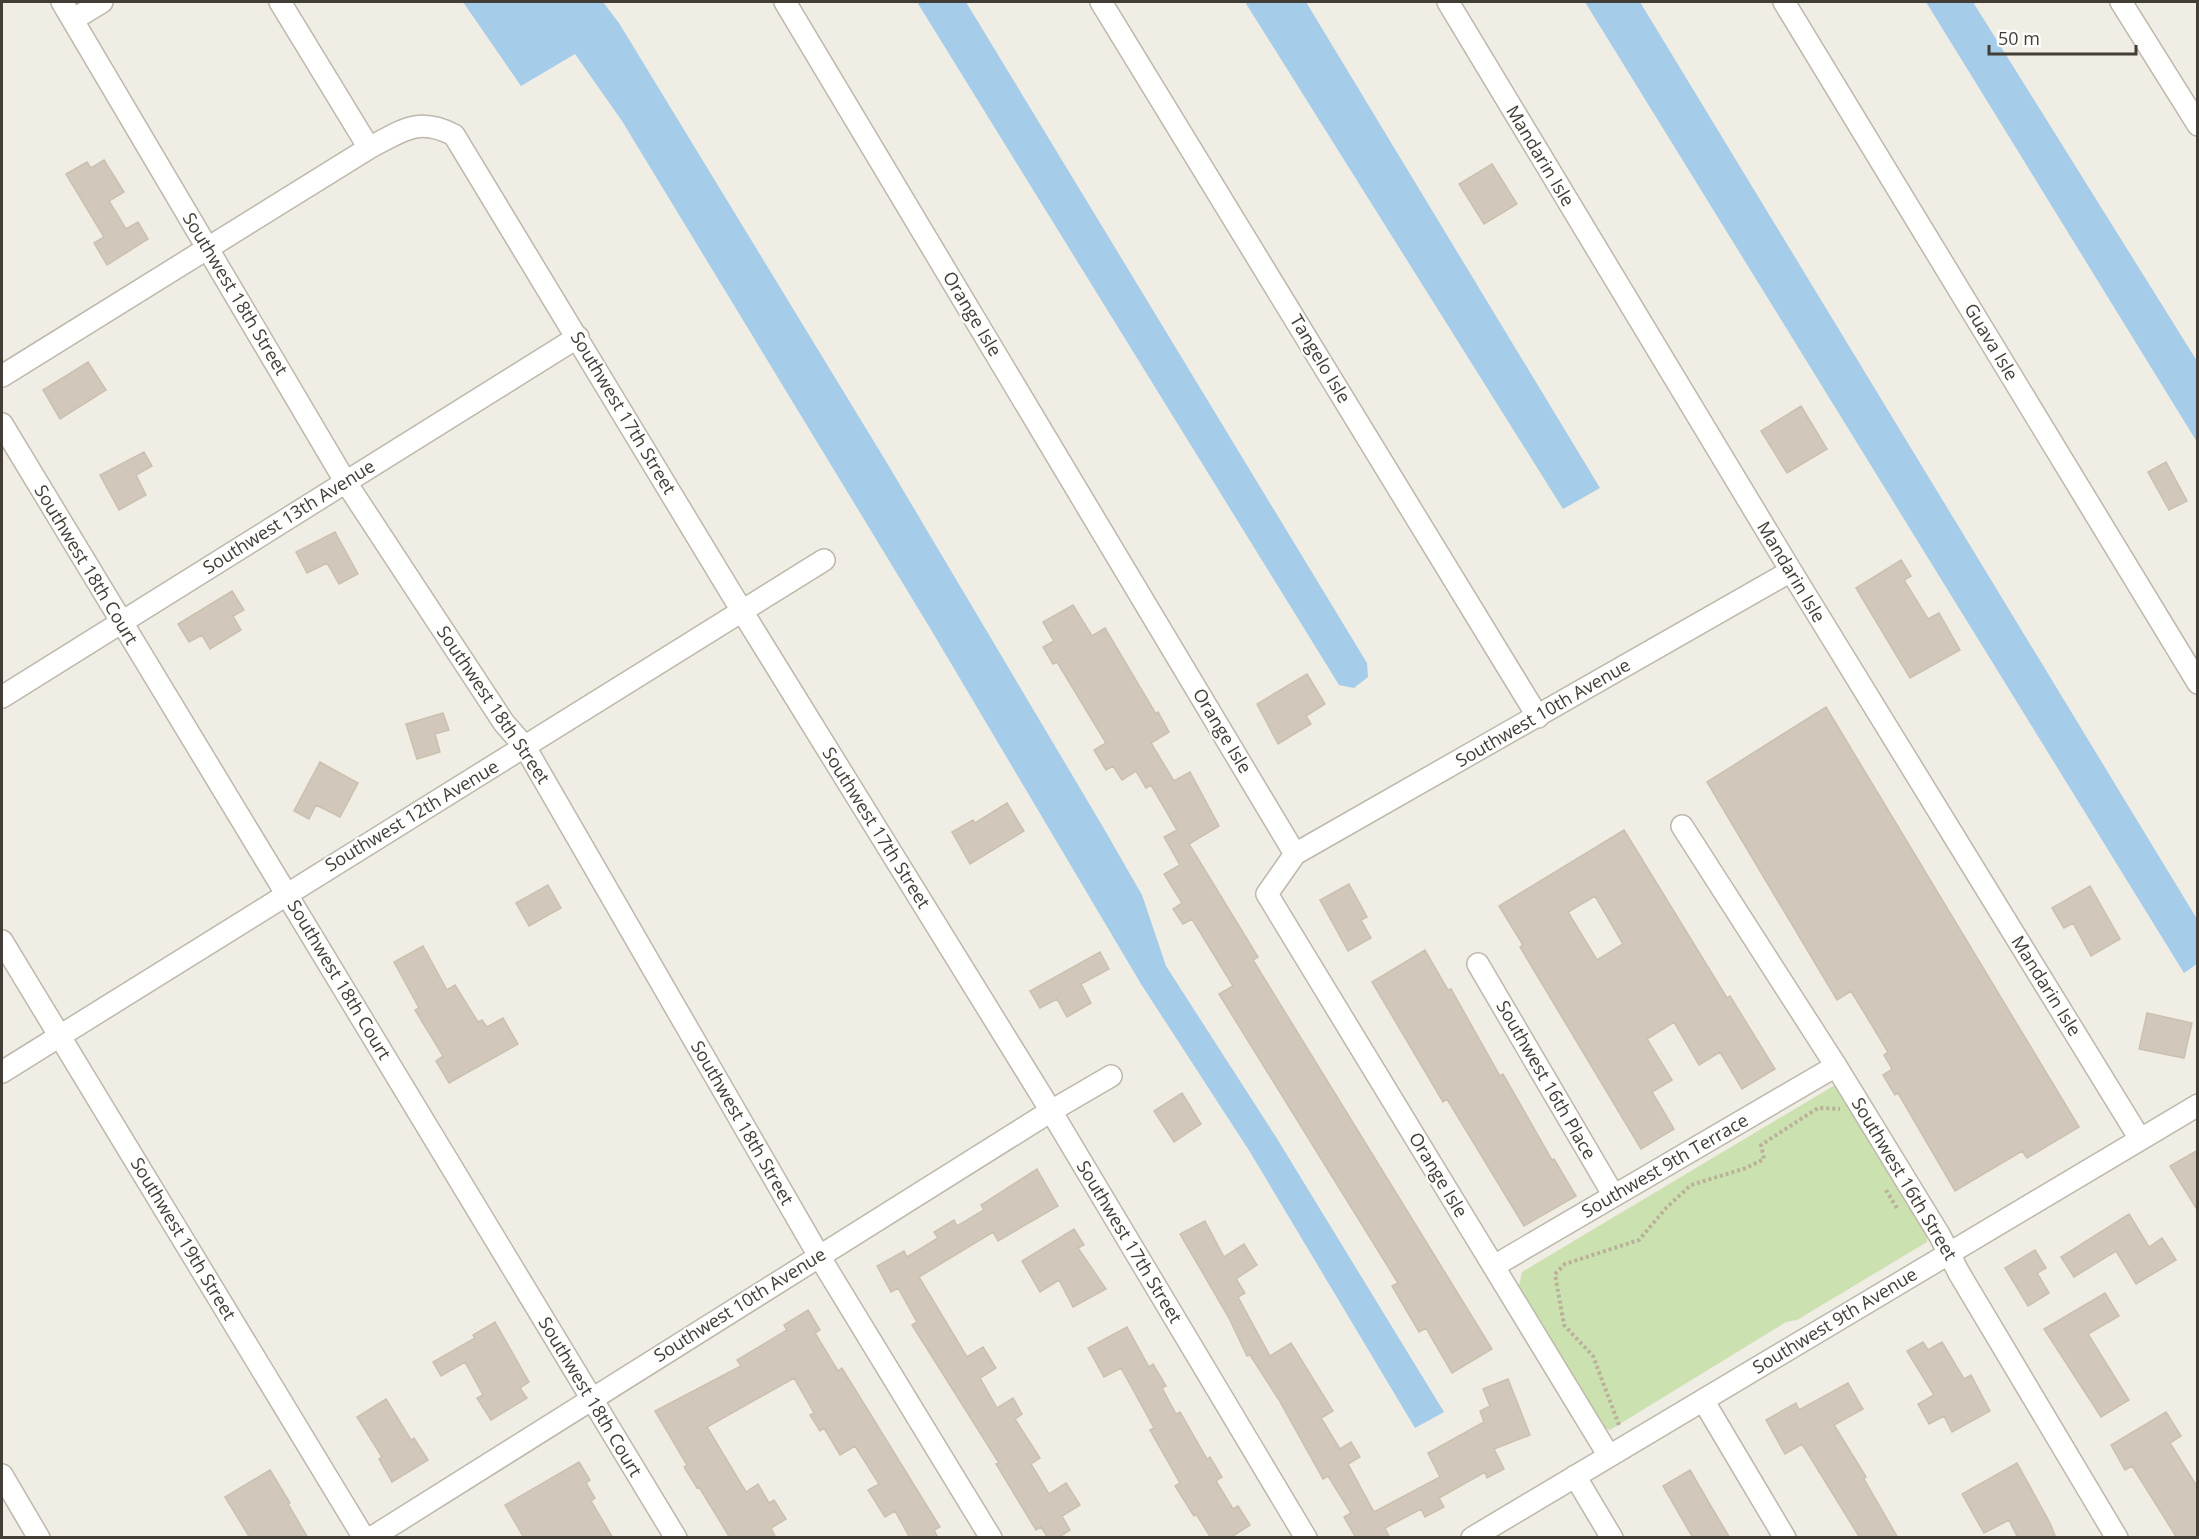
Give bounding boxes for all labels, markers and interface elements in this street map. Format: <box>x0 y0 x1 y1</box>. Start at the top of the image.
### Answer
scale bar <box>1989 18 2136 56</box>
text: 50 m <box>1998 26 2040 50</box>
street label: Mandarin Isle <box>1501 100 1581 211</box>
street label: Southwest 18th Street <box>178 208 294 379</box>
street label: Orange Isle <box>938 266 1008 360</box>
street label: Guava Isle <box>1959 298 2024 385</box>
street label: Tangelo Isle <box>1285 310 1357 407</box>
street label: Southwest 17th Street <box>566 327 682 498</box>
street label: Southwest 13th Avenue <box>198 453 379 579</box>
street label: Southwest 18th Court <box>30 480 144 649</box>
street label: Mandarin Isle <box>1752 516 1832 627</box>
street label: Southwest 18th Street <box>432 621 556 788</box>
street label: Southwest 10th Avenue <box>1451 652 1634 772</box>
street label: Orange Isle <box>1188 683 1258 777</box>
street label: Southwest 17th Street <box>817 742 936 913</box>
street label: Southwest 12th Avenue <box>320 754 503 876</box>
street label: Southwest 18th Court <box>283 895 397 1064</box>
street label: Mandarin Isle <box>2006 931 2087 1040</box>
street label: Southwest 16th Place <box>1492 996 1602 1163</box>
street label: Southwest 18th Street <box>686 1036 800 1209</box>
street label: Southwest 16th Street <box>1847 1093 1963 1264</box>
street label: Southwest 9th Terrace <box>1577 1108 1752 1223</box>
street label: Orange Isle <box>1404 1127 1474 1221</box>
street label: Southwest 19th Street <box>126 1153 242 1324</box>
street label: Southwest 17th Street <box>1072 1156 1188 1327</box>
street label: Southwest 10th Avenue <box>649 1241 830 1367</box>
street label: Southwest 9th Avenue <box>1748 1261 1921 1379</box>
street label: Southwest 18th Court <box>534 1312 648 1481</box>

